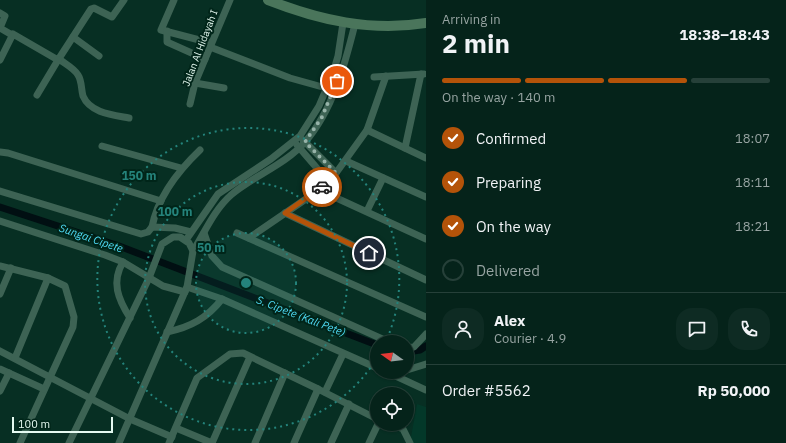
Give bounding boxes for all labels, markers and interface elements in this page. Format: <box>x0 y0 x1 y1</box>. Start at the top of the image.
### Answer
street label: Jalan Al Hidayah I <box>179 8 221 88</box>
text: Arriving in <box>442 11 501 28</box>
text: 18:38–18:43 <box>679 25 770 44</box>
text: 2 min <box>442 26 510 60</box>
pin <box>320 64 354 98</box>
icon: bag <box>326 70 348 92</box>
text: On the way · 140 m <box>442 89 555 106</box>
icon: check <box>442 127 464 149</box>
text: Confirmed <box>476 129 546 148</box>
text: 18:07 <box>735 130 770 147</box>
courier <box>302 167 342 207</box>
text: 150 m <box>121 168 157 183</box>
icon: check <box>442 171 464 193</box>
text: Preparing <box>476 173 541 192</box>
text: 18:11 <box>735 174 770 191</box>
icon: car <box>311 176 333 198</box>
text: 100 m <box>157 204 193 219</box>
icon: check <box>442 215 464 237</box>
text: On the way <box>476 217 551 236</box>
text: 18:21 <box>735 218 770 235</box>
water label: Sungai Cipete <box>57 221 125 256</box>
pin <box>352 236 386 270</box>
text: 50 m <box>197 240 225 255</box>
icon: home <box>358 242 380 264</box>
text: Delivered <box>476 261 540 280</box>
centre of rings <box>239 276 253 290</box>
water label: S. Cipete (Kali Pete) <box>254 293 348 340</box>
button: person <box>442 308 484 350</box>
button: chat <box>676 308 718 350</box>
button: phone <box>728 308 770 350</box>
text: Alex <box>494 311 525 330</box>
text: Courier · 4.9 <box>494 330 566 347</box>
north arrow <box>370 335 414 379</box>
map controls <box>370 335 414 431</box>
text: Order #5562 <box>442 381 531 400</box>
text: Rp 50,000 <box>698 381 770 400</box>
button: locate <box>370 387 414 431</box>
scale bar <box>12 415 113 434</box>
text: 100 m <box>18 417 50 431</box>

